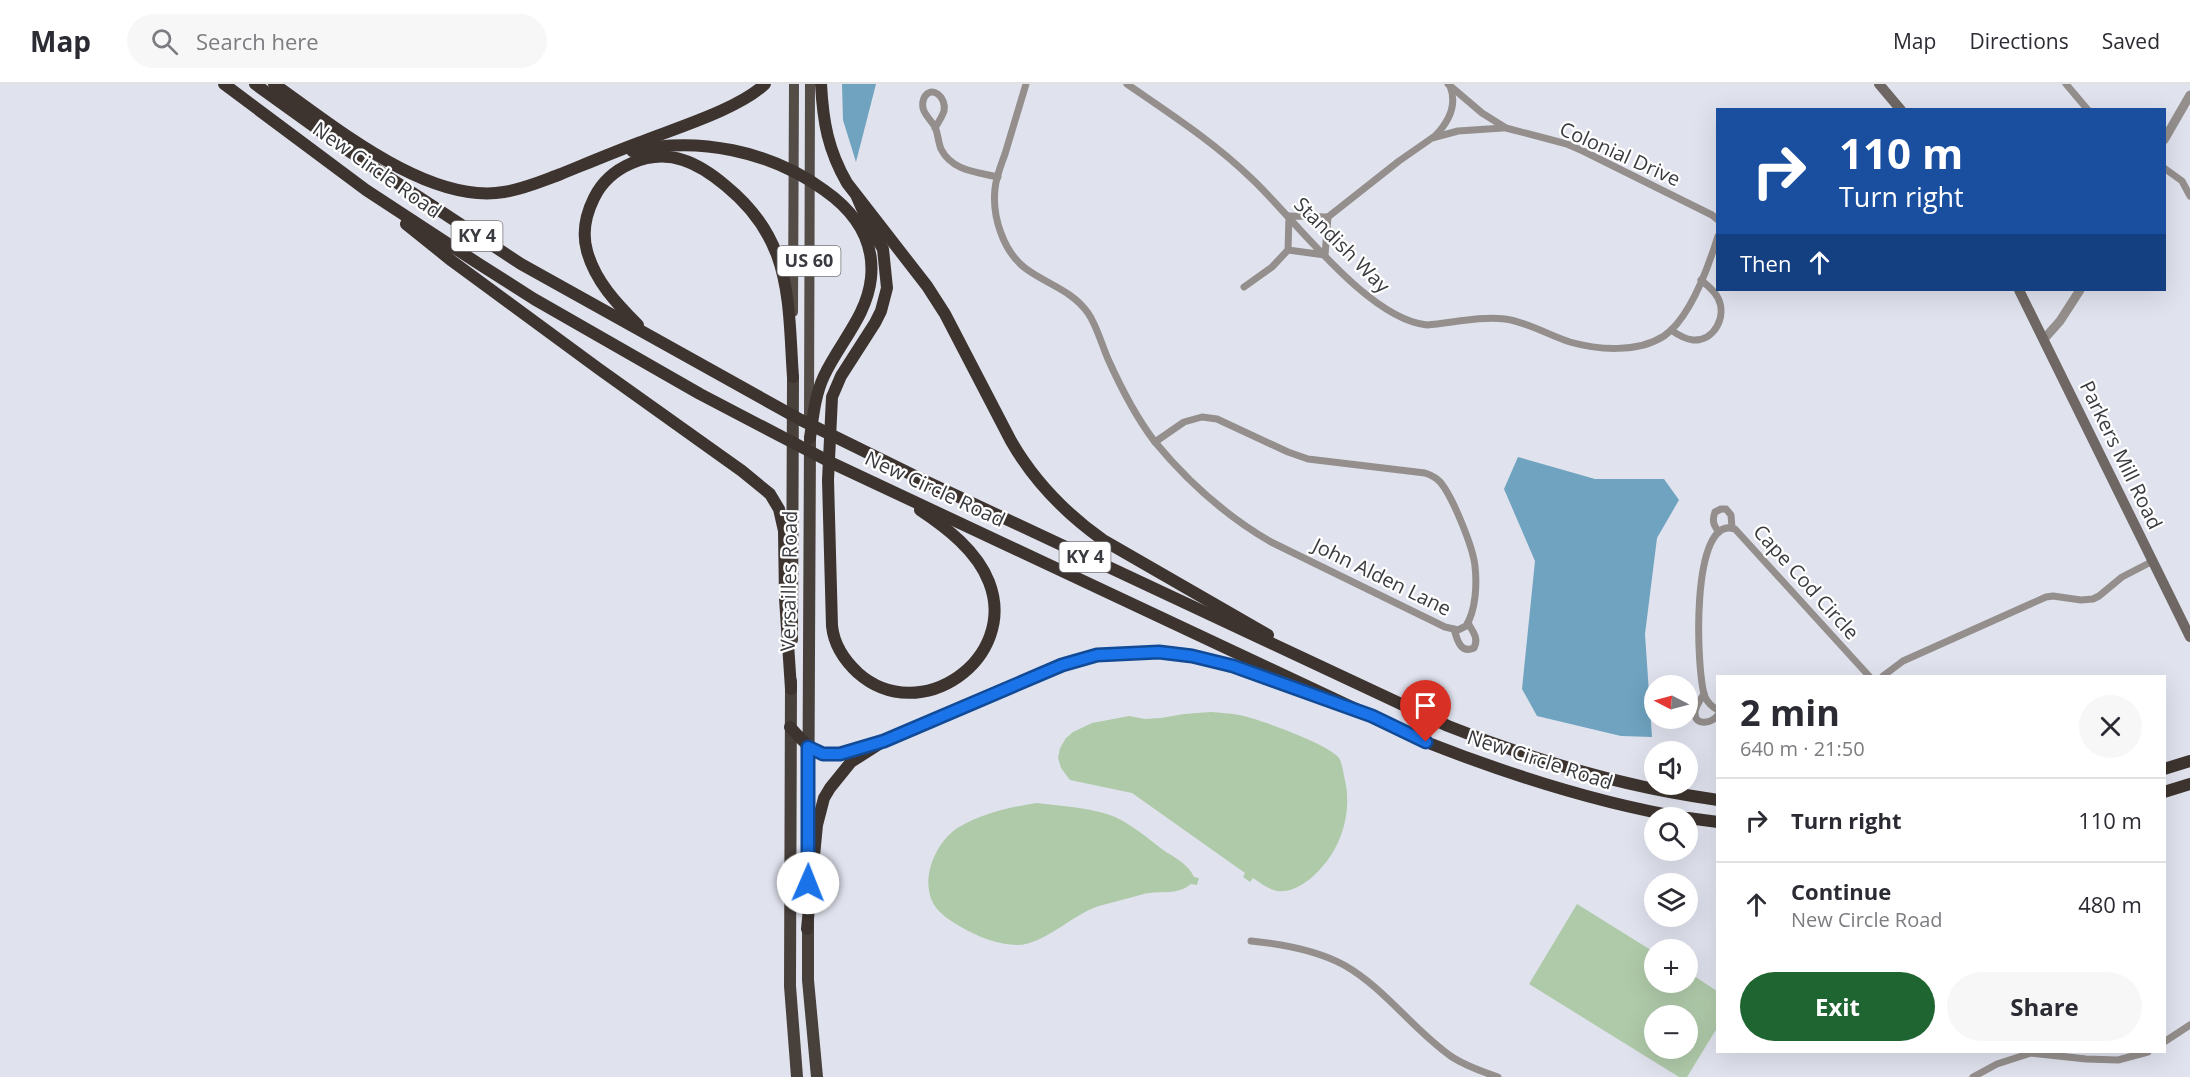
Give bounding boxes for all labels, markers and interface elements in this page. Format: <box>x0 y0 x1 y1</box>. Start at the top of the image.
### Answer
search box <box>127 14 547 68</box>
text: Map <box>30 22 91 60</box>
icon: search <box>148 25 181 58</box>
text: Search here <box>196 26 319 56</box>
text: Map <box>1893 27 1936 55</box>
text: Directions <box>1969 27 2069 55</box>
text: Saved <box>2102 27 2160 55</box>
street label: New Circle Road <box>307 115 447 224</box>
street label: Colonial Drive <box>1556 115 1685 192</box>
text: 110 m <box>1839 124 1963 181</box>
icon: right <box>1740 132 1818 210</box>
text: Turn right <box>1839 178 1964 215</box>
street label: Standish Way <box>1288 191 1397 299</box>
road number: KY 4 <box>452 221 502 251</box>
road number: US 60 <box>778 246 840 276</box>
icon: ahead <box>1803 246 1836 279</box>
text: Then <box>1740 248 1791 278</box>
street label: Parkers Mill Road <box>2074 376 2169 534</box>
street label: New Circle Road <box>861 444 1010 533</box>
street label: Versailles Road <box>774 510 803 652</box>
street label: Cape Cod Circle <box>1747 518 1865 645</box>
street label: John Alden Lane <box>1307 530 1456 622</box>
road number: KY 4 <box>1060 542 1110 572</box>
north arrow <box>1644 675 1698 729</box>
map controls <box>1644 675 1698 1059</box>
pin <box>1400 680 1451 742</box>
text: 2 min <box>1740 688 1840 737</box>
icon: arrive <box>1409 689 1442 722</box>
button: close <box>2079 695 2142 758</box>
street label: New Circle Road <box>1464 723 1616 796</box>
text: 640 m · 21:50 <box>1740 735 1865 762</box>
button: sound <box>1644 741 1698 795</box>
icon: right <box>1740 804 1773 837</box>
text: Turn right <box>1791 805 1902 835</box>
text: 110 m <box>2078 805 2142 835</box>
button: search <box>1644 807 1698 861</box>
position arrow <box>776 851 840 915</box>
button: layers <box>1644 873 1698 927</box>
text: Continue <box>1791 876 1891 906</box>
icon: ahead <box>1740 888 1773 921</box>
text: 480 m <box>2078 889 2142 919</box>
text: New Circle Road <box>1791 906 1943 933</box>
button: + <box>1644 939 1698 993</box>
button: Exit <box>1740 972 1935 1041</box>
button: Share <box>1947 972 2142 1041</box>
button: − <box>1644 1005 1698 1059</box>

